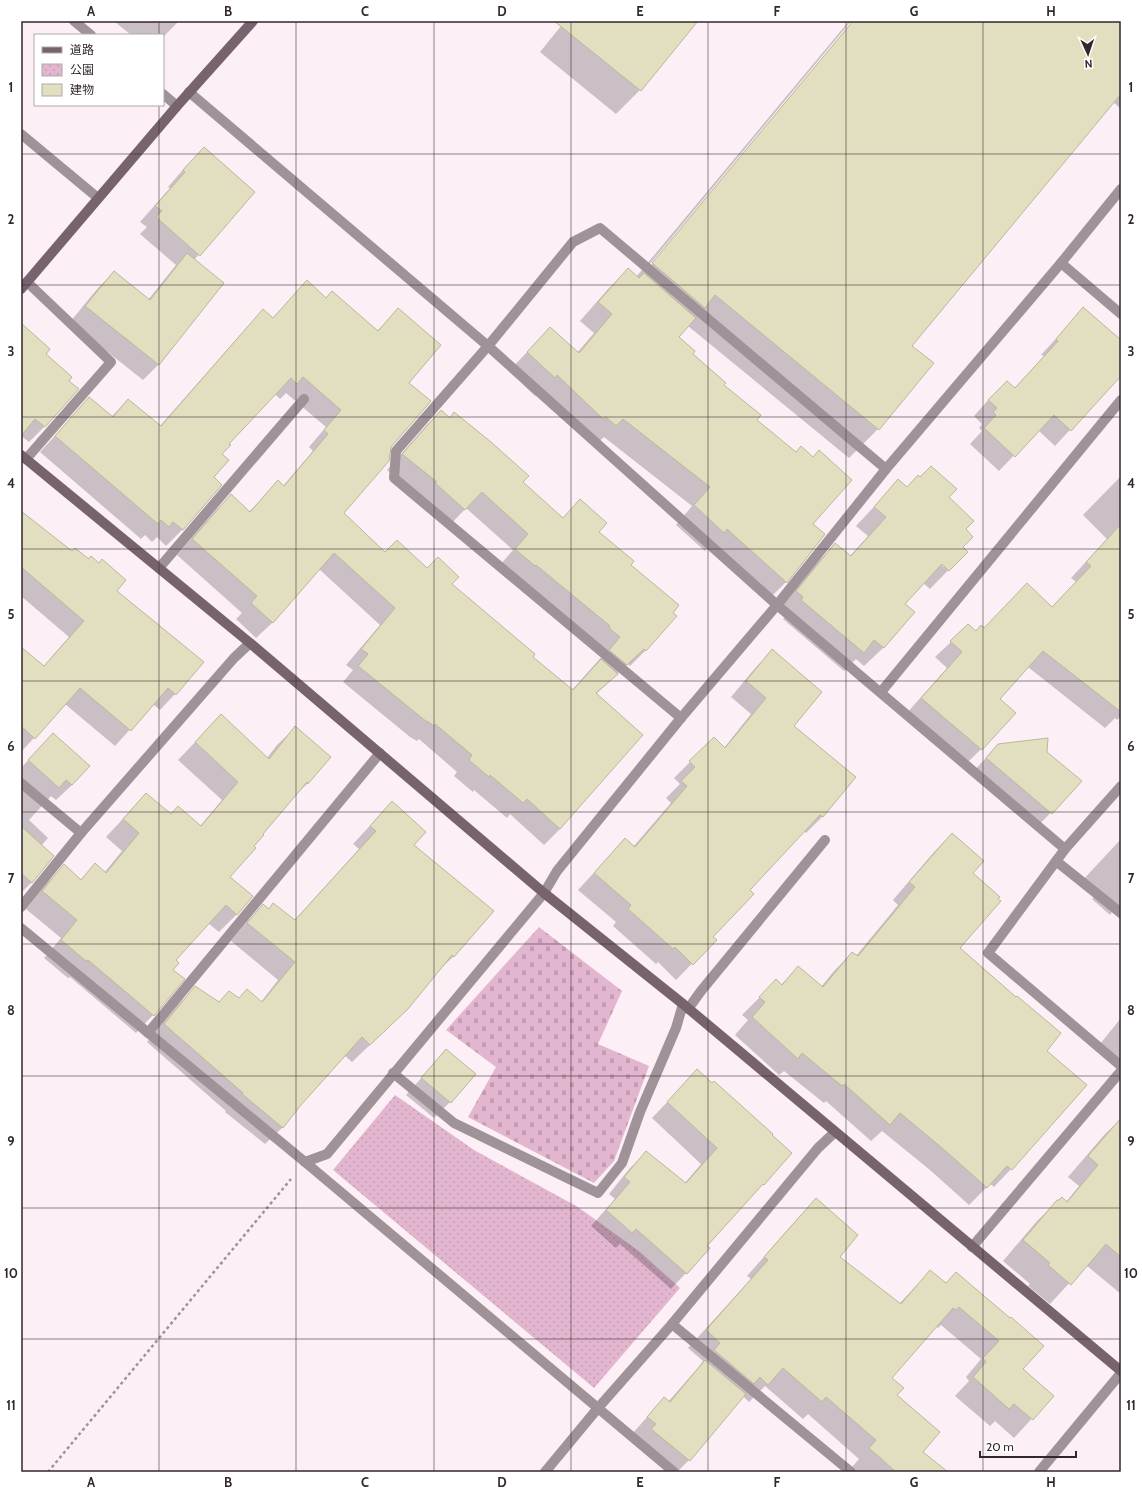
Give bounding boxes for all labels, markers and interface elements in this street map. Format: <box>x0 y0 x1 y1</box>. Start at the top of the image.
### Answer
text: A <box>87 3 96 19</box>
text: B <box>224 3 232 19</box>
text: C <box>361 3 369 19</box>
text: D <box>497 3 507 19</box>
text: E <box>636 3 644 19</box>
text: F <box>774 3 781 19</box>
text: G <box>910 3 919 19</box>
text: H <box>1046 3 1056 19</box>
legend <box>34 34 164 106</box>
north arrow <box>1068 34 1108 74</box>
text: 道路 <box>70 42 94 57</box>
text: N <box>1084 57 1093 71</box>
text: 公園 <box>70 62 94 77</box>
text: 1 <box>9 79 13 95</box>
text: 1 <box>1129 79 1133 95</box>
text: 建物 <box>70 82 94 97</box>
text: 2 <box>8 211 15 227</box>
text: 2 <box>1128 211 1135 227</box>
text: 3 <box>7 343 15 359</box>
text: 3 <box>1127 343 1135 359</box>
text: 4 <box>7 475 15 491</box>
text: 4 <box>1127 475 1135 491</box>
text: 5 <box>8 606 15 622</box>
text: 5 <box>1128 606 1135 622</box>
text: 6 <box>7 738 15 754</box>
text: 6 <box>1127 738 1135 754</box>
text: 7 <box>8 870 15 886</box>
text: 7 <box>1128 870 1135 886</box>
text: 8 <box>7 1002 15 1018</box>
text: 8 <box>1127 1002 1135 1018</box>
text: 9 <box>7 1133 15 1149</box>
text: 9 <box>1127 1133 1135 1149</box>
text: 10 <box>4 1265 18 1281</box>
text: 10 <box>1124 1265 1138 1281</box>
text: 11 <box>6 1397 16 1413</box>
text: 11 <box>1126 1397 1136 1413</box>
scale bar <box>980 1433 1076 1459</box>
text: 20 m <box>986 1439 1014 1454</box>
text: A <box>87 1474 96 1490</box>
text: B <box>224 1474 232 1490</box>
text: C <box>361 1474 369 1490</box>
text: D <box>497 1474 507 1490</box>
text: E <box>636 1474 644 1490</box>
text: F <box>774 1474 781 1490</box>
text: G <box>910 1474 919 1490</box>
text: H <box>1046 1474 1056 1490</box>

